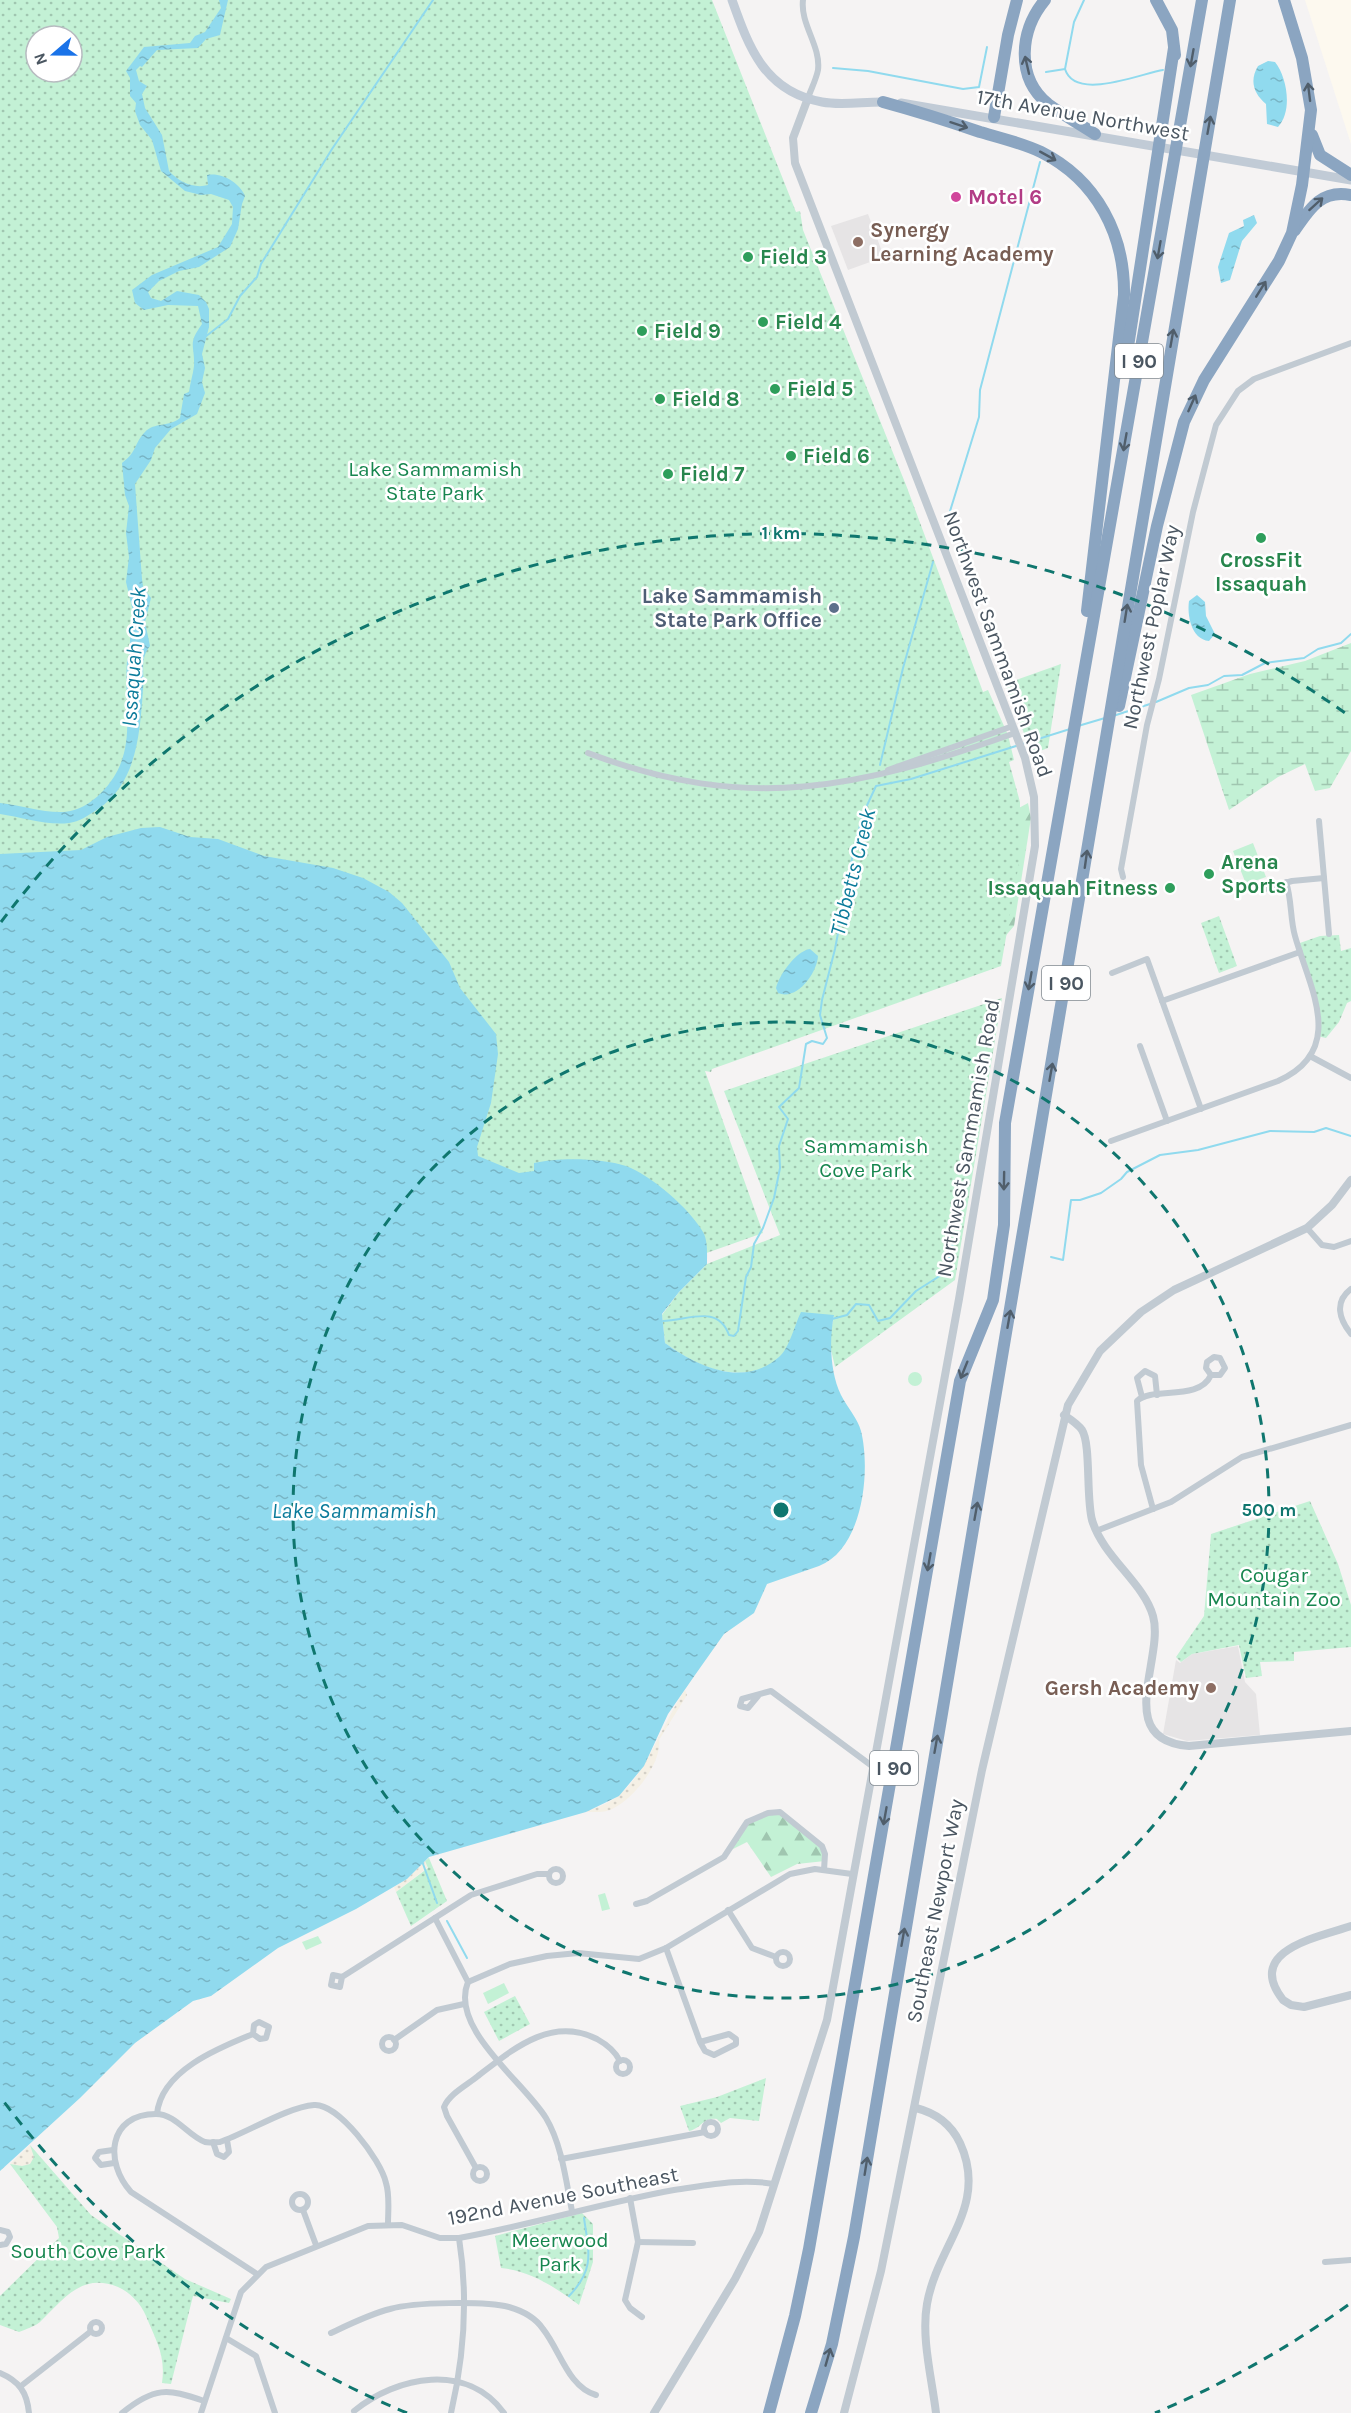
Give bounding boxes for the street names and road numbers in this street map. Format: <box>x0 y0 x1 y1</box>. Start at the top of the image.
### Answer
street label: 17th Avenue Northwest <box>975 84 1191 146</box>
road number: I 90 <box>1115 344 1163 378</box>
street label: Northwest Sammamish Road <box>939 507 1057 781</box>
street label: Northwest Poplar Way <box>1118 522 1184 732</box>
road number: I 90 <box>1042 966 1090 1000</box>
street label: Northwest Sammamish Road <box>932 997 1004 1279</box>
road number: I 90 <box>870 1751 918 1785</box>
street label: Southeast Newport Way <box>901 1797 969 2025</box>
street label: 192nd Avenue Southeast <box>446 2162 680 2230</box>

